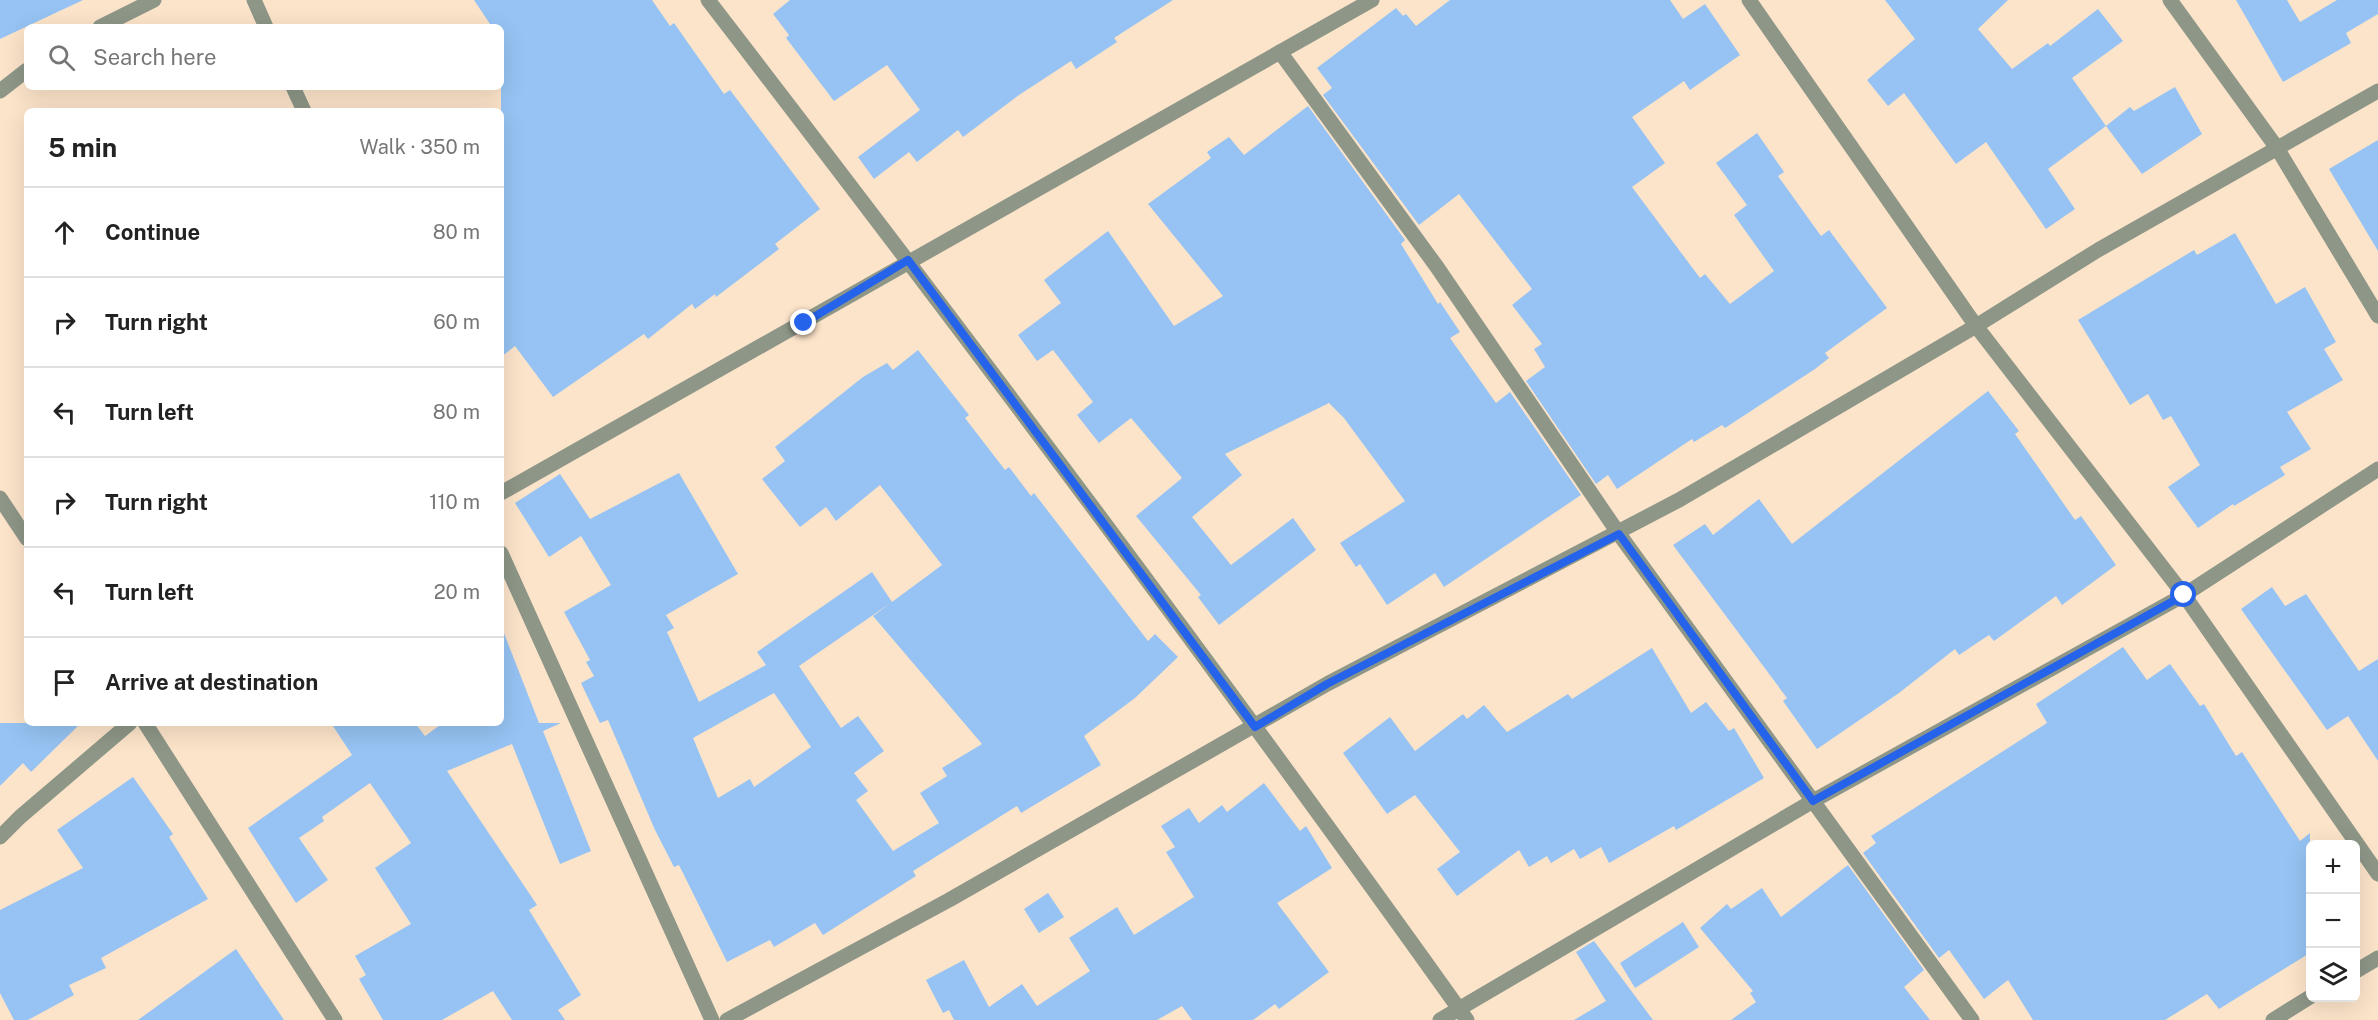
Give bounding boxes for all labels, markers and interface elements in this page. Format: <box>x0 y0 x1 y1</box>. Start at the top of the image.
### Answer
search box <box>24 24 504 90</box>
icon: search <box>45 41 78 74</box>
text: Search here <box>93 44 217 70</box>
text: 5 min <box>48 132 117 163</box>
text: Walk · 350 m <box>360 135 480 159</box>
icon: ahead <box>48 216 81 249</box>
text: Continue <box>105 219 200 245</box>
text: 80 m <box>433 220 480 244</box>
icon: right <box>48 306 81 339</box>
text: Turn right <box>105 309 208 335</box>
route end <box>790 309 816 335</box>
text: 60 m <box>433 310 480 334</box>
icon: left <box>48 396 81 429</box>
text: Turn left <box>105 399 194 425</box>
text: 80 m <box>433 400 480 424</box>
icon: right <box>48 486 81 519</box>
text: Turn right <box>105 489 208 515</box>
text: 110 m <box>429 490 480 514</box>
icon: left <box>48 576 81 609</box>
text: Turn left <box>105 579 194 605</box>
text: 20 m <box>434 580 480 604</box>
route start <box>2170 581 2196 607</box>
icon: arrive <box>48 666 81 699</box>
text: Arrive at destination <box>105 669 318 695</box>
map controls <box>2306 840 2360 1002</box>
button: + <box>2306 840 2360 894</box>
button: − <box>2306 894 2360 948</box>
button: layers <box>2306 948 2360 1002</box>

